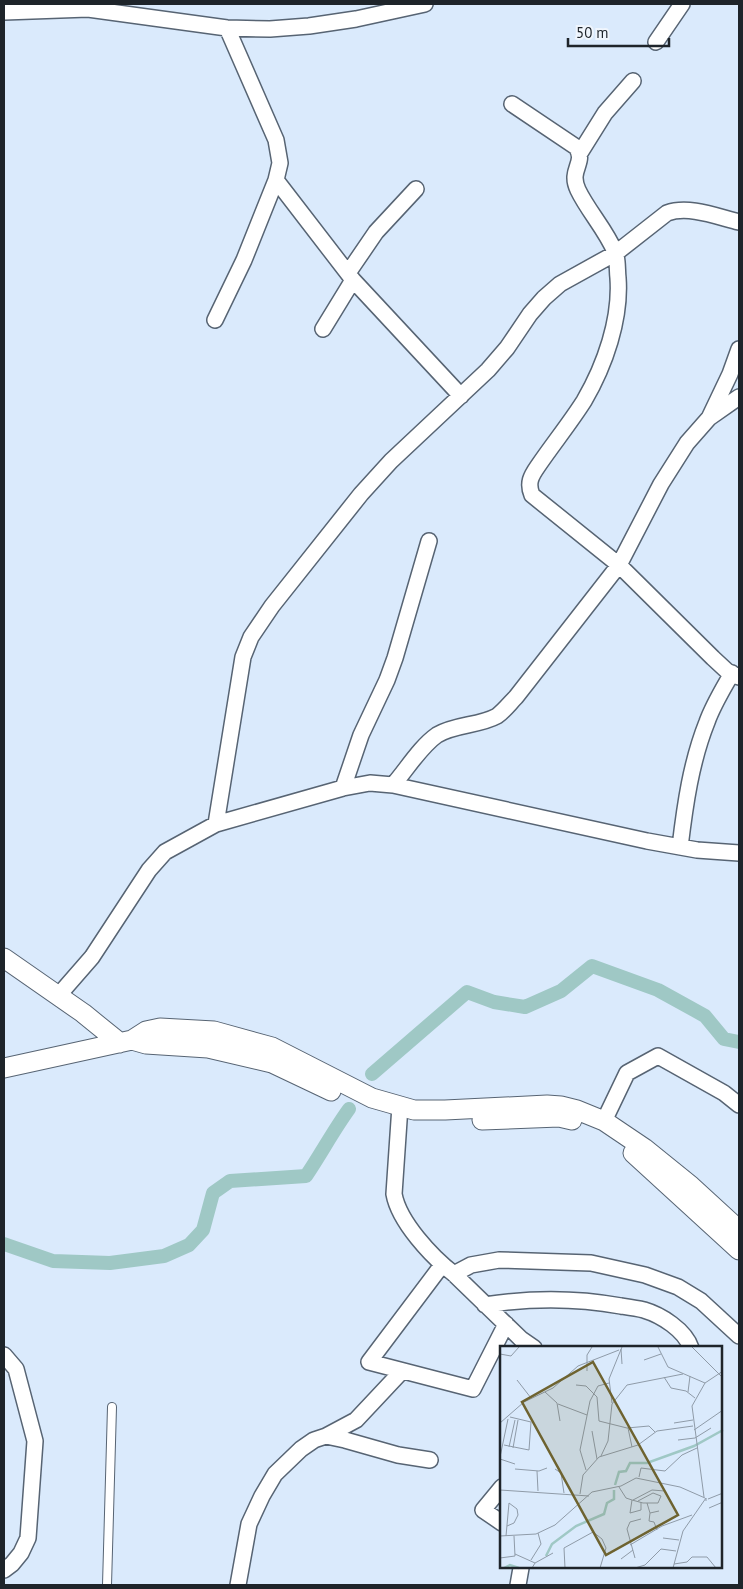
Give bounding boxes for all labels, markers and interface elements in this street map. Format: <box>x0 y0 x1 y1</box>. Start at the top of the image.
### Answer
scale bar <box>568 15 669 47</box>
text: 50 m <box>576 23 609 42</box>
inset map <box>500 1346 723 1569</box>

